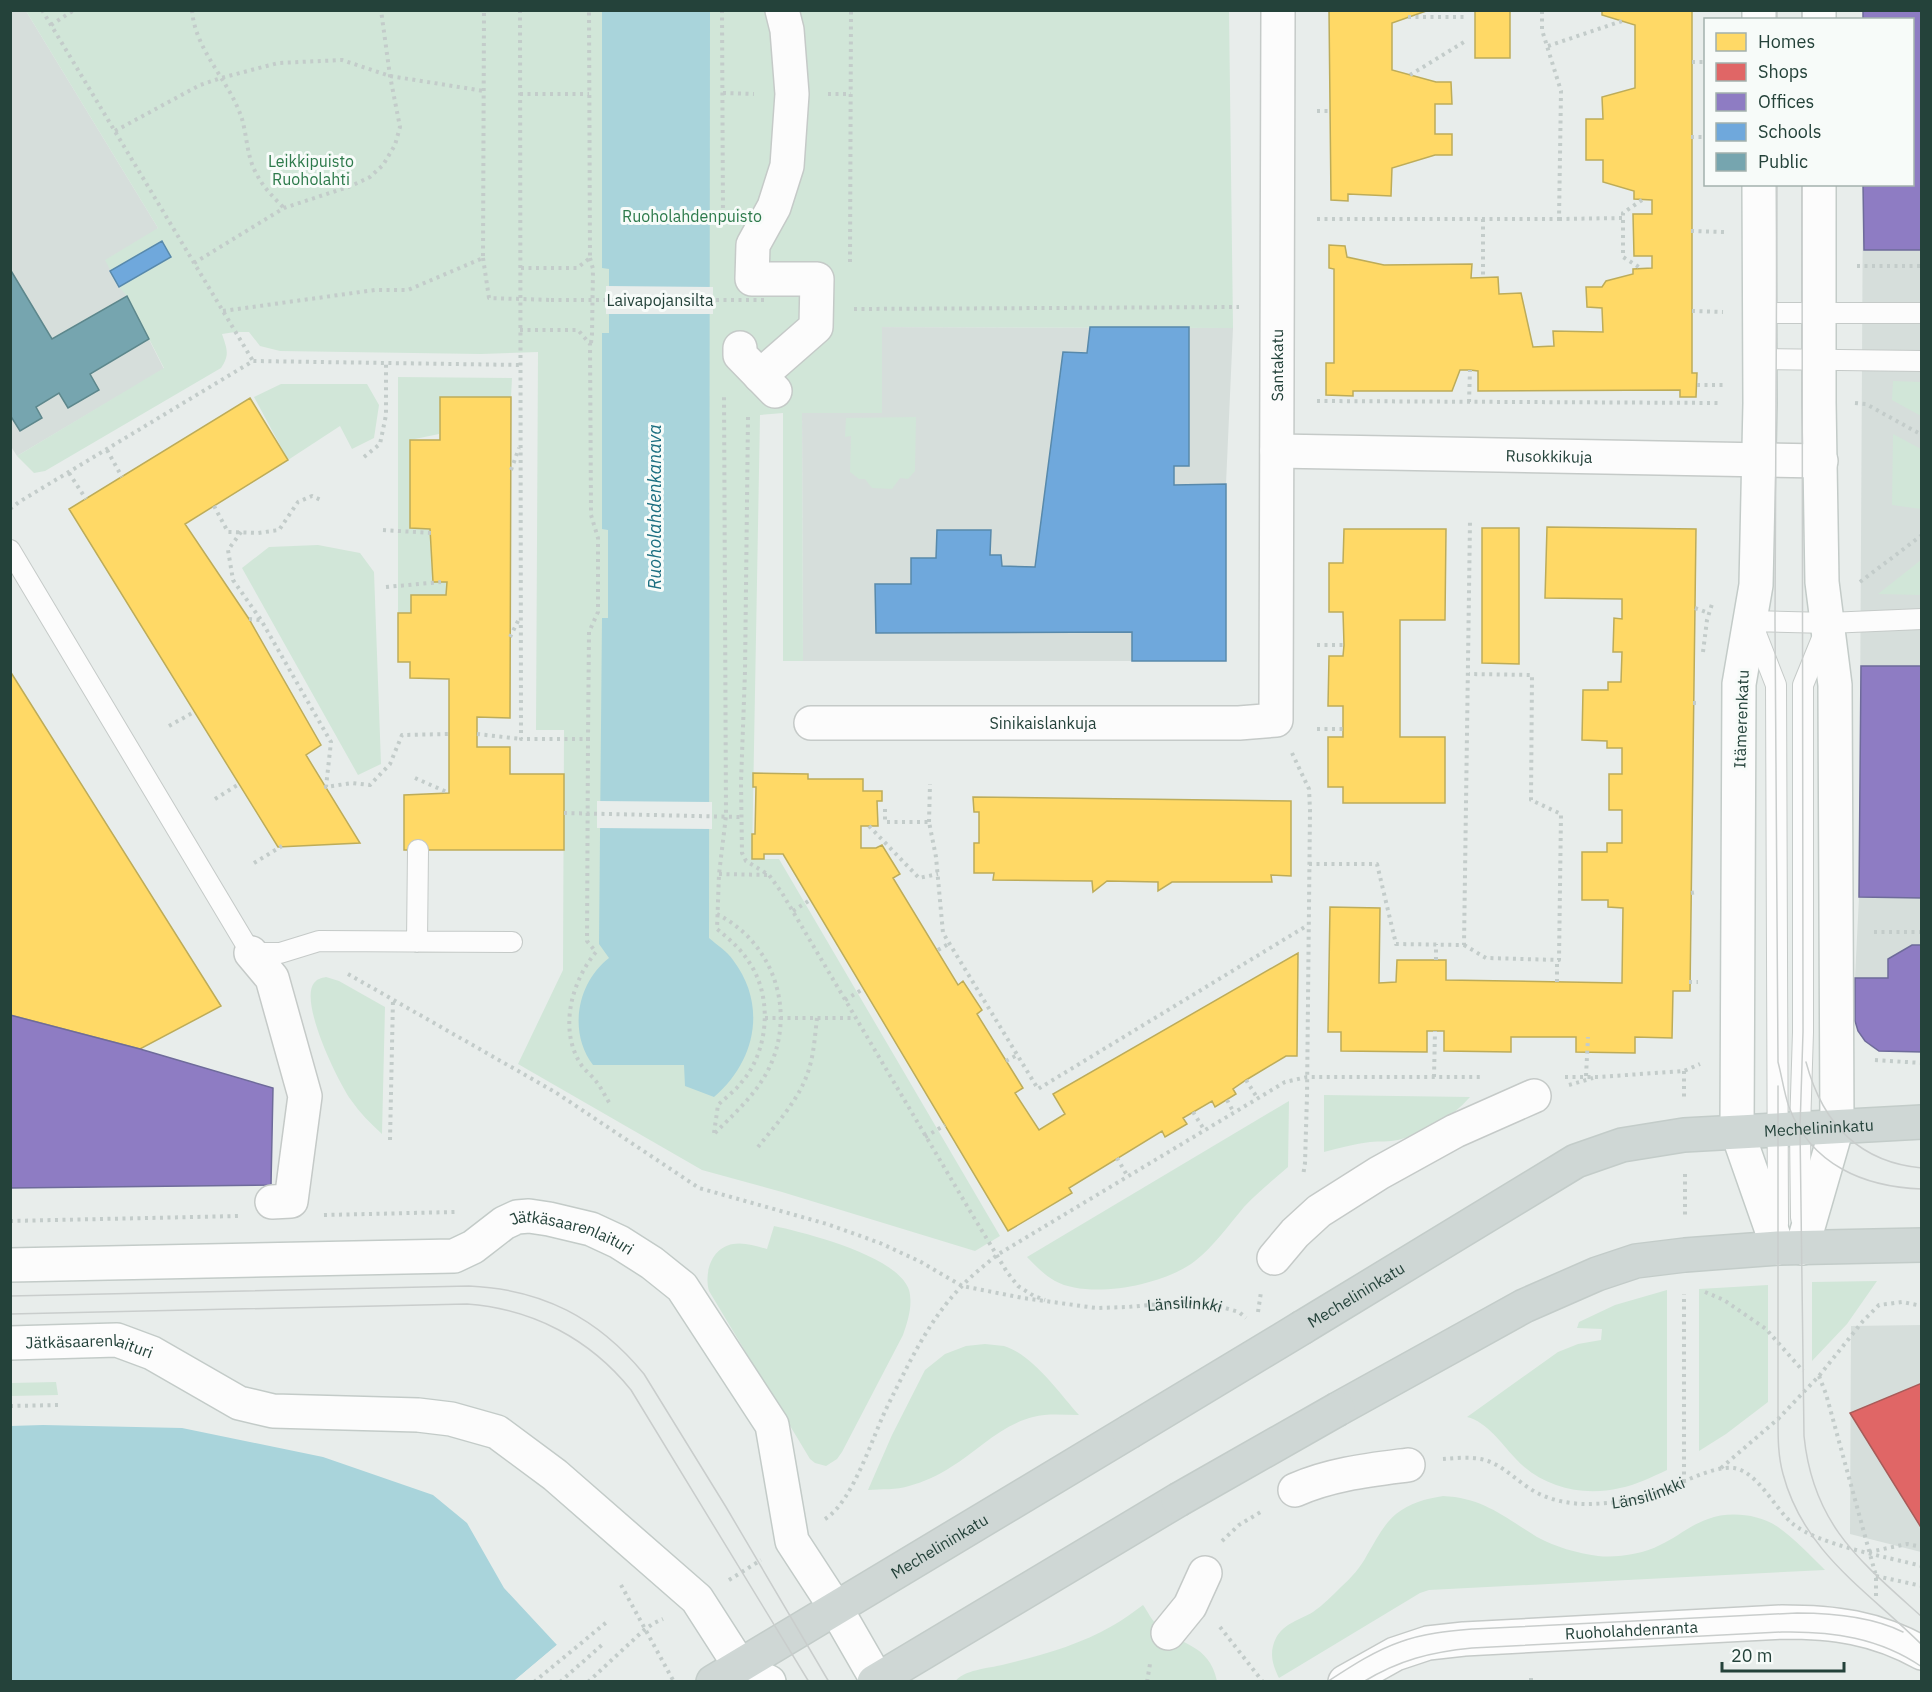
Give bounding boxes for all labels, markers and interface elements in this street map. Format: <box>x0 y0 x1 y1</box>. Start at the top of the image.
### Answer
legend <box>1704 18 1914 186</box>
text: Homes <box>1758 30 1815 53</box>
text: Shops <box>1758 60 1808 83</box>
text: Offices <box>1758 90 1814 113</box>
text: Schools <box>1758 120 1822 143</box>
text: Public <box>1758 150 1808 173</box>
park label: Leikkipuisto Ruoholahti <box>268 151 354 189</box>
park label: Ruoholahdenpuisto <box>622 206 762 226</box>
street label: Laivapojansilta <box>607 290 714 310</box>
street label: Santakatu <box>1267 329 1287 402</box>
water label: Ruoholahdenkanava <box>643 424 666 590</box>
street label: Rusokkikuja <box>1505 445 1593 467</box>
street label: Itämerenkatu <box>1729 669 1753 769</box>
street label: Sinikaislankuja <box>989 713 1097 733</box>
street label: Mechelininkatu <box>1763 1115 1874 1141</box>
street label: Jätkäsaarenlaituri <box>506 1206 638 1259</box>
street label: Mechelininkatu <box>1304 1258 1408 1332</box>
street label: Länsilinkki <box>1146 1292 1225 1317</box>
street label: Jätkäsaarenlaituri <box>25 1330 156 1362</box>
street label: Länsilinkki <box>1610 1472 1688 1513</box>
street label: Mechelininkatu <box>887 1509 992 1583</box>
street label: Ruoholahdenranta <box>1564 1616 1699 1644</box>
scale bar <box>1722 1635 1844 1673</box>
text: 20 m <box>1731 1644 1773 1667</box>

